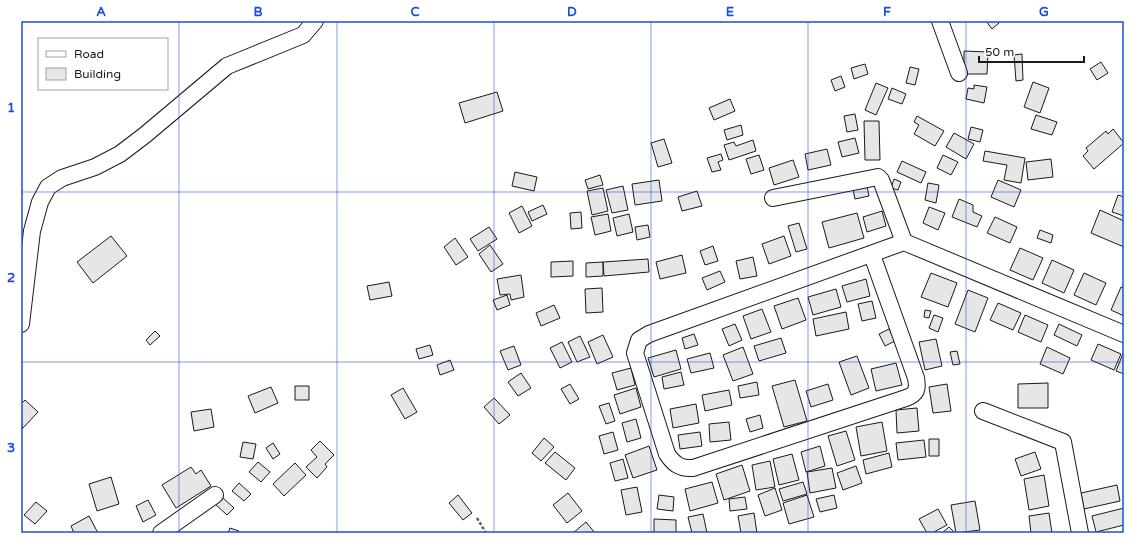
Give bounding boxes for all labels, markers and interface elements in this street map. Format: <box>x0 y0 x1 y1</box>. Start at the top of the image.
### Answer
text: A <box>96 4 106 20</box>
text: B <box>253 4 263 20</box>
text: C <box>410 4 420 20</box>
text: D <box>567 4 577 20</box>
text: E <box>726 4 734 20</box>
text: F <box>883 4 891 20</box>
text: G <box>1039 4 1049 20</box>
legend <box>38 38 168 90</box>
scale bar <box>979 38 1084 64</box>
text: 50 m <box>985 45 1014 59</box>
text: Road <box>74 47 104 61</box>
text: Building <box>74 67 121 81</box>
text: 1 <box>7 100 15 116</box>
text: 2 <box>7 270 15 286</box>
text: 3 <box>7 440 15 456</box>

